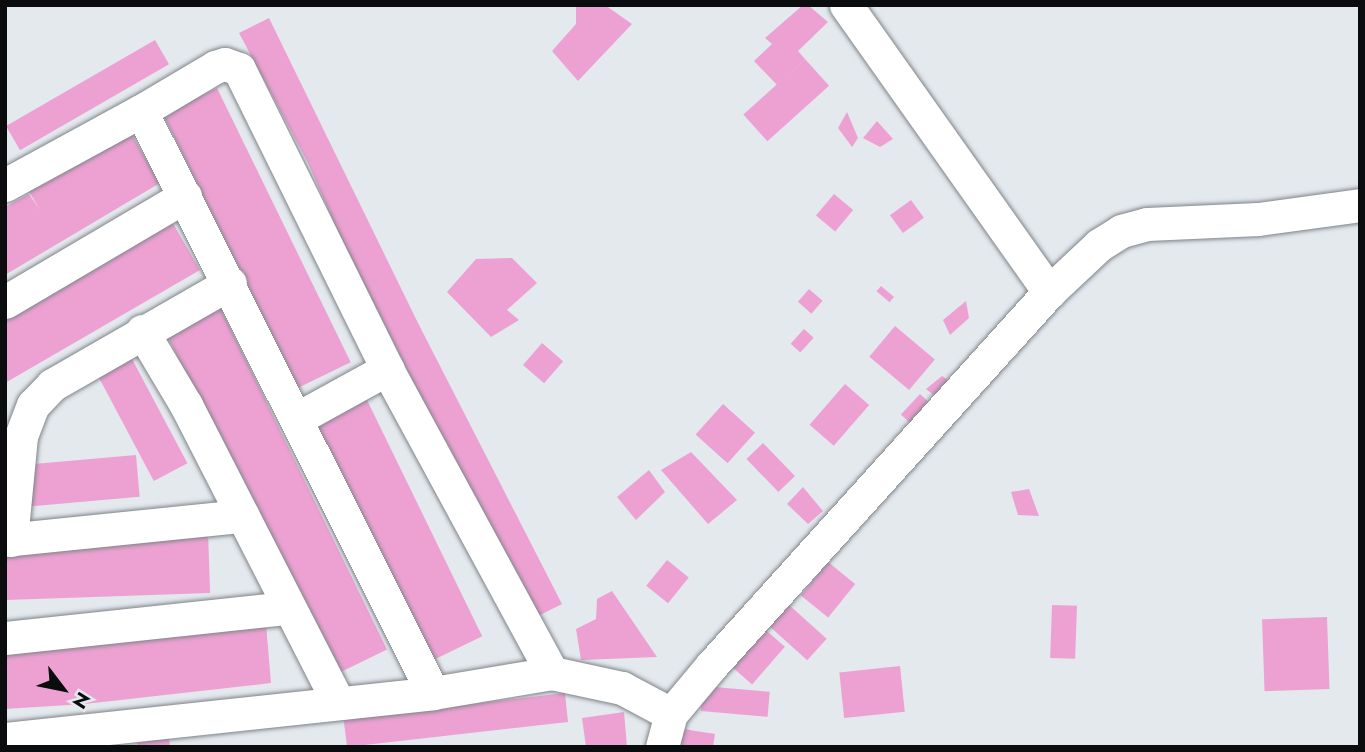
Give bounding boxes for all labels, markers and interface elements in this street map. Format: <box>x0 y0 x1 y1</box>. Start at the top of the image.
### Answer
north arrow <box>28 654 98 724</box>
text: N <box>66 687 97 714</box>

